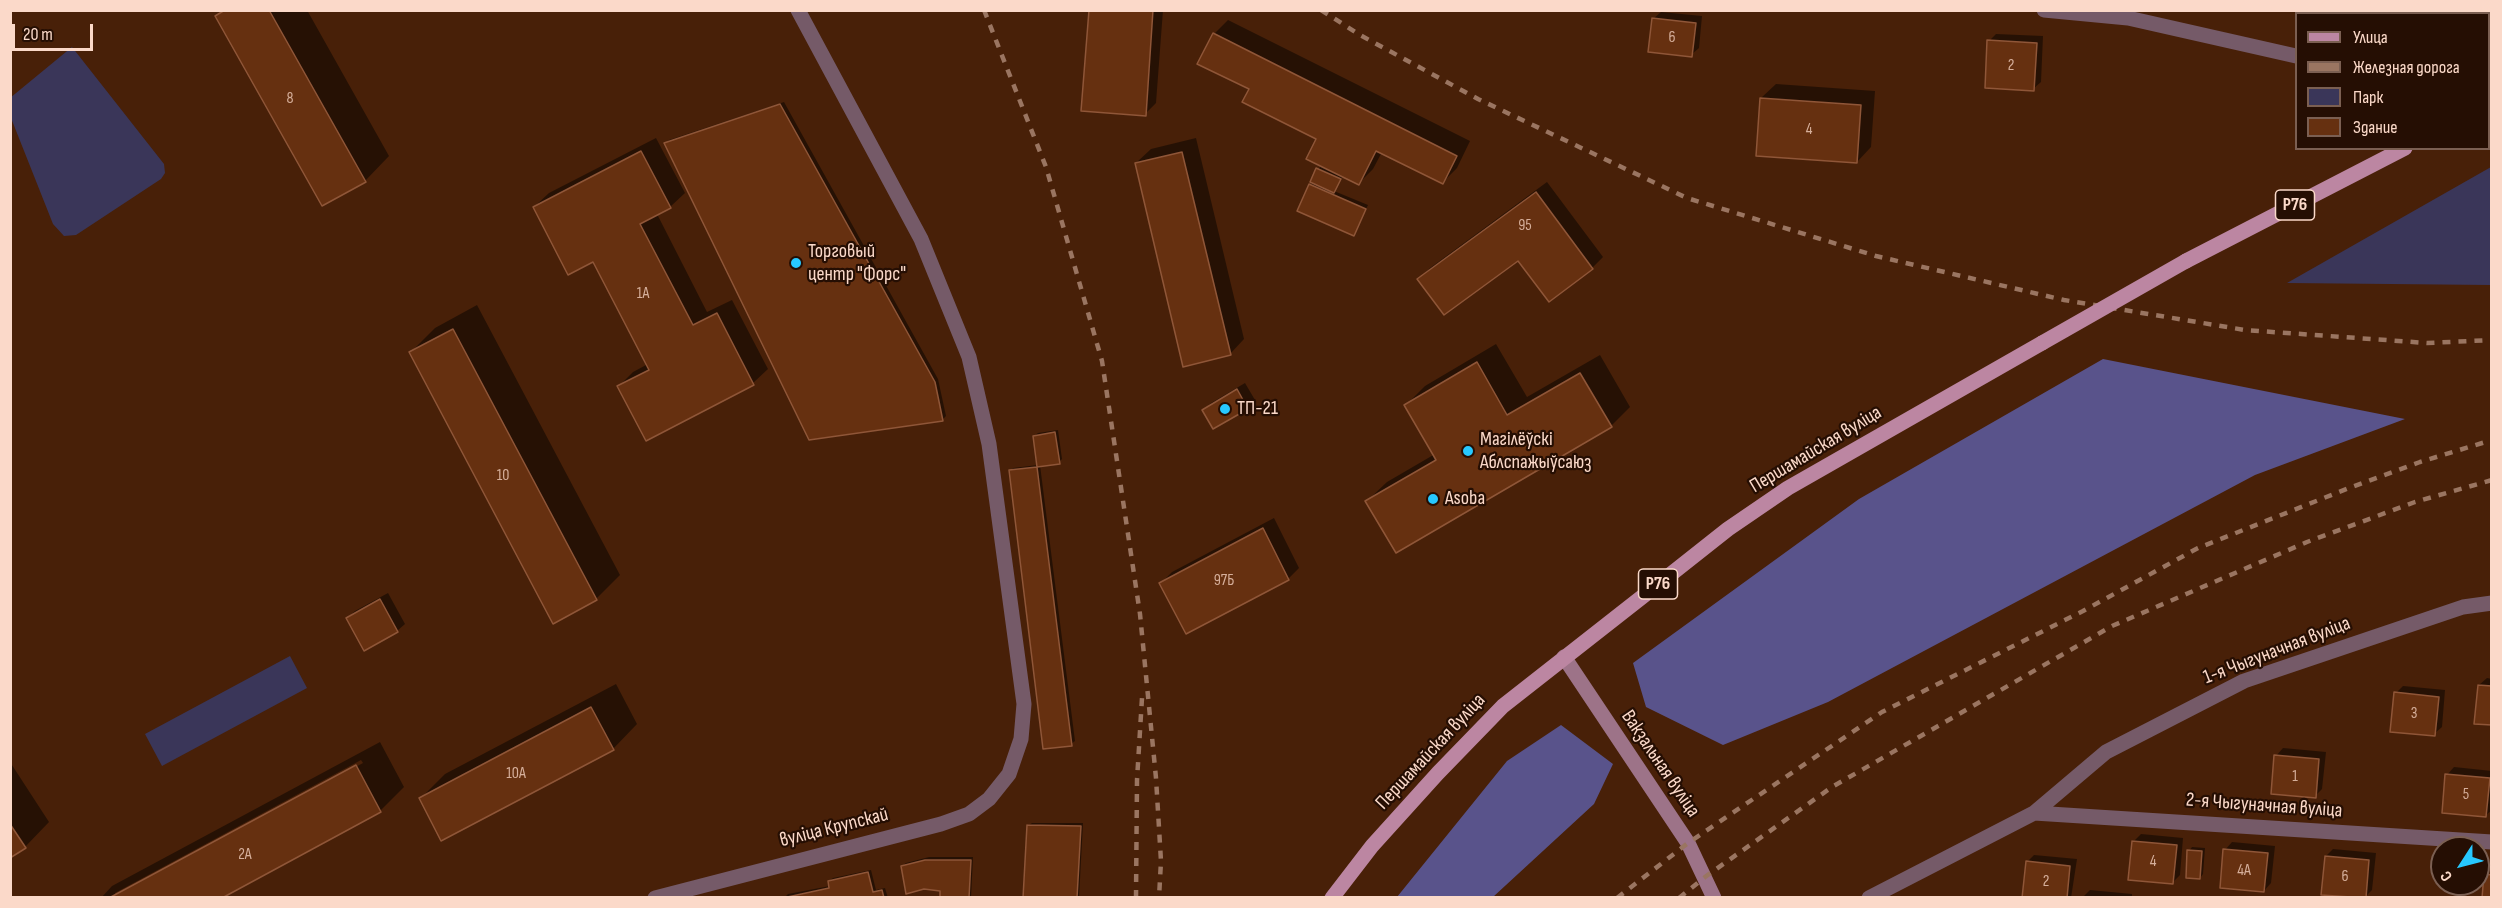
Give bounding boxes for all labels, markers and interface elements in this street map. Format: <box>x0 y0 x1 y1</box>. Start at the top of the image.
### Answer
scale bar <box>15 12 96 50</box>
legend <box>2295 12 2490 150</box>
text: 20 m <box>23 24 53 45</box>
text: Улица <box>2353 27 2388 48</box>
house number: 6 <box>1668 28 1676 48</box>
house number: 2 <box>2008 56 2014 76</box>
text: Железная дорога <box>2353 57 2460 78</box>
text: Парк <box>2353 87 2383 108</box>
house number: 8 <box>286 89 294 109</box>
text: Здание <box>2353 117 2398 138</box>
house number: 4 <box>1806 120 1812 140</box>
road number: Р76 <box>2276 190 2314 220</box>
house number: 95 <box>1518 216 1532 236</box>
place label: Торговый центр "Форс" <box>808 240 906 287</box>
marker: Торговый центр "Форс" <box>789 256 803 270</box>
house number: 1А <box>637 284 649 304</box>
place label: ТП-21 <box>1237 397 1278 421</box>
street label: Першамайская вуліца <box>1746 401 1886 499</box>
marker: ТП-21 <box>1218 402 1232 416</box>
place label: Магілёўскі Аблспажыўсаюз <box>1480 428 1591 475</box>
marker: Магілёўскі Аблспажыўсаюз <box>1461 444 1475 458</box>
house number: 10 <box>497 466 509 486</box>
place label: Asoba <box>1445 487 1485 511</box>
marker: Asoba <box>1426 492 1440 506</box>
road number: Р76 <box>1638 569 1678 599</box>
house number: 97Б <box>1214 571 1234 591</box>
street label: 1-я Чыгуначная вуліца <box>2200 612 2354 690</box>
street label: Першамайская вуліца <box>1371 689 1491 815</box>
house number: 3 <box>2411 704 2417 724</box>
street label: Вакзальная вуліца <box>1615 706 1705 822</box>
house number: 10А <box>506 764 526 784</box>
house number: 1 <box>2292 767 2298 787</box>
house number: 5 <box>2463 785 2469 805</box>
street label: 2-я Чыгуначная вуліца <box>2185 789 2343 823</box>
street label: вуліца Крупскай <box>777 803 891 853</box>
north arrow <box>2430 836 2490 896</box>
house number: 2А <box>238 845 252 865</box>
house number: 4 <box>2150 852 2156 872</box>
house number: 4А <box>2237 861 2251 881</box>
house number: 6 <box>2341 867 2349 887</box>
text: С <box>2437 867 2457 885</box>
house number: 2 <box>2043 872 2049 892</box>

